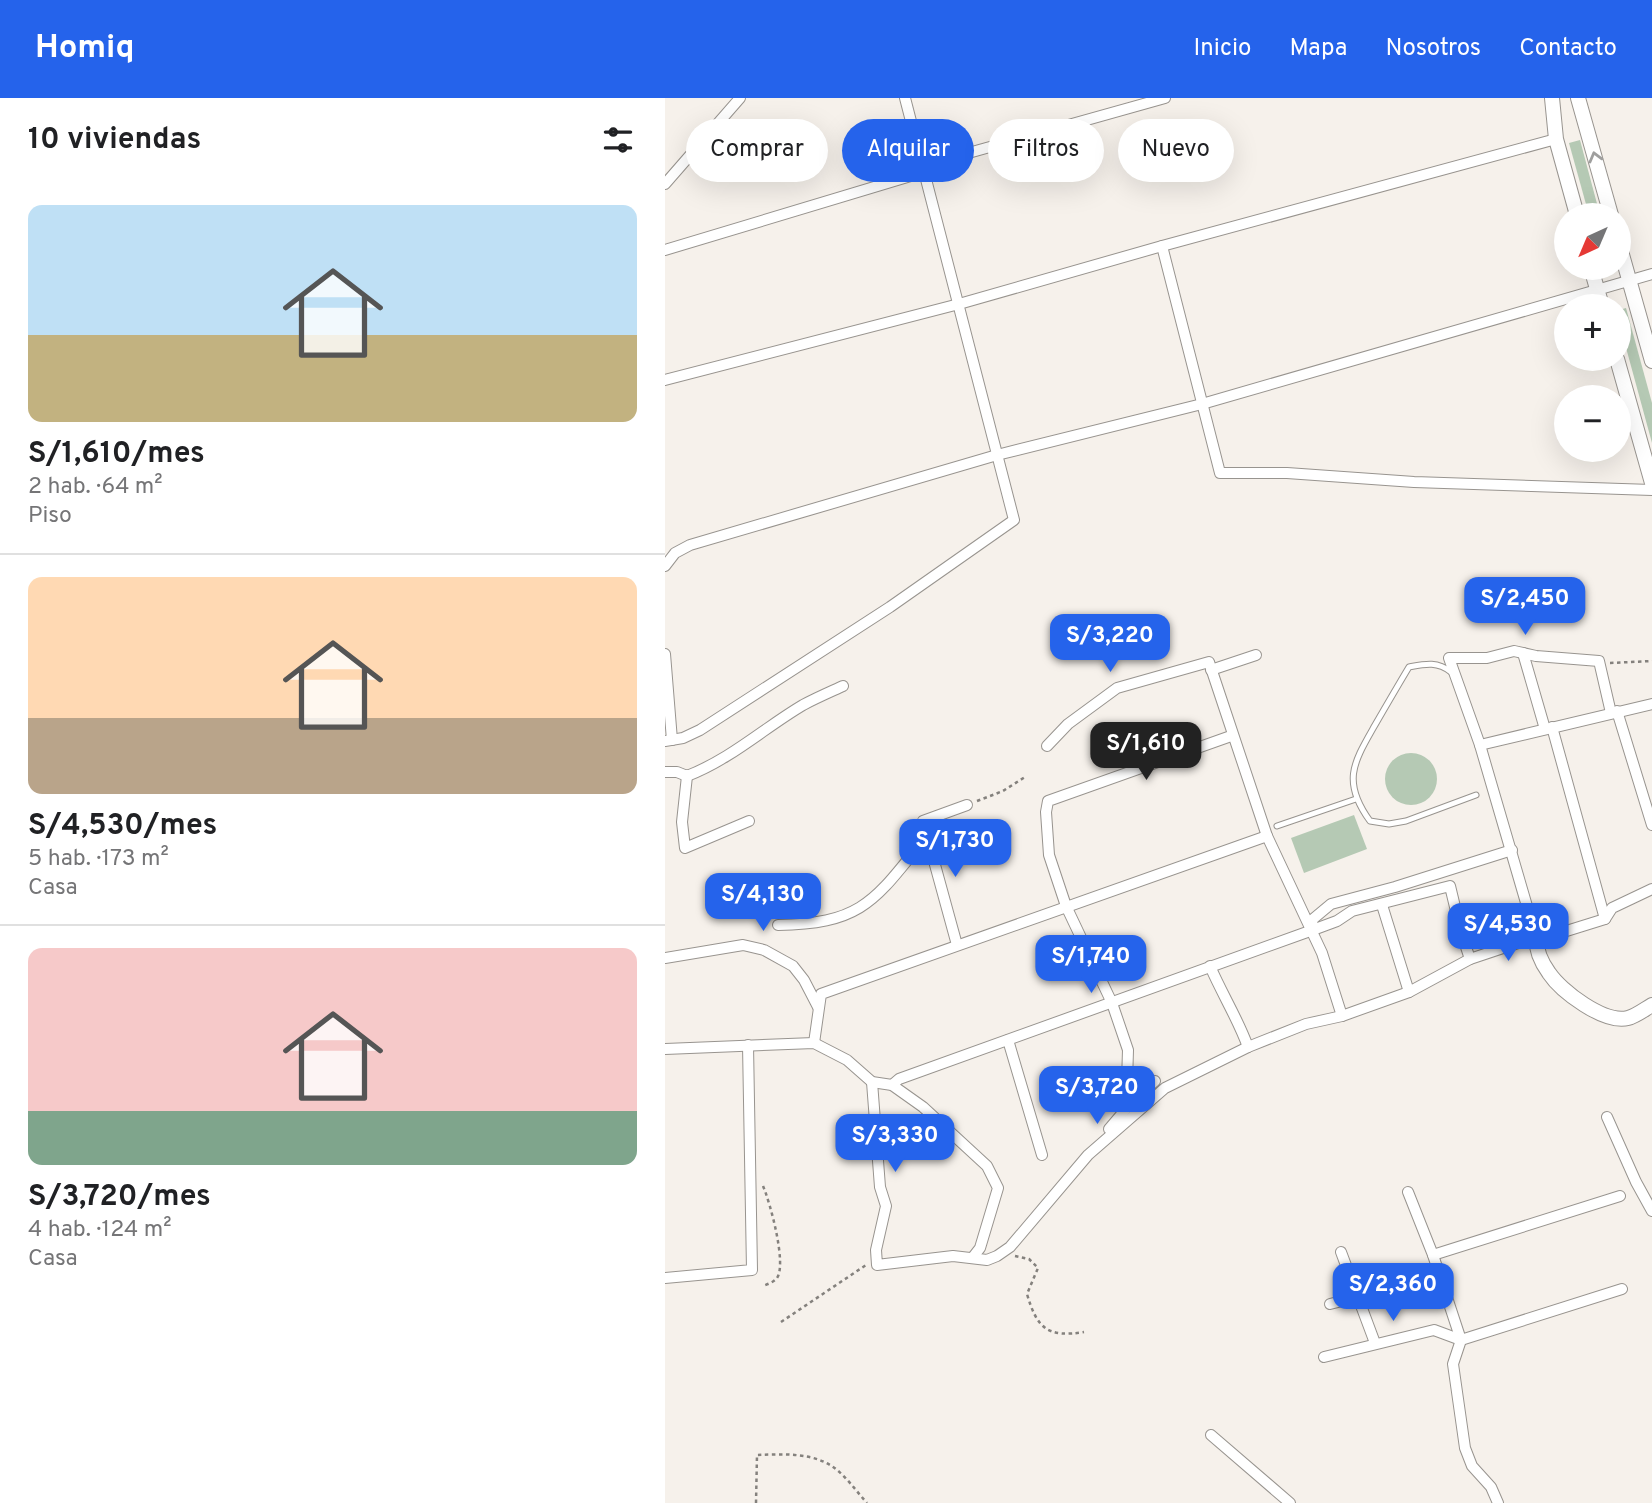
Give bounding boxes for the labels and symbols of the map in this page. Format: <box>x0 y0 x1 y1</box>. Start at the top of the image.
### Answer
one-way arrow <box>1589 151 1603 163</box>
north arrow <box>1554 203 1631 280</box>
pin: S/2,450 <box>1460 578 1590 637</box>
pin: S/3,220 <box>1045 614 1175 674</box>
pin: S/1,610 <box>1081 722 1211 782</box>
pin: S/1,730 <box>890 820 1020 879</box>
pin: S/4,130 <box>698 874 828 933</box>
pin: S/4,530 <box>1443 904 1573 963</box>
pin: S/1,740 <box>1026 936 1156 995</box>
pin: S/3,720 <box>1032 1066 1162 1126</box>
pin: S/3,330 <box>830 1114 960 1174</box>
pin: S/2,360 <box>1328 1264 1458 1323</box>

